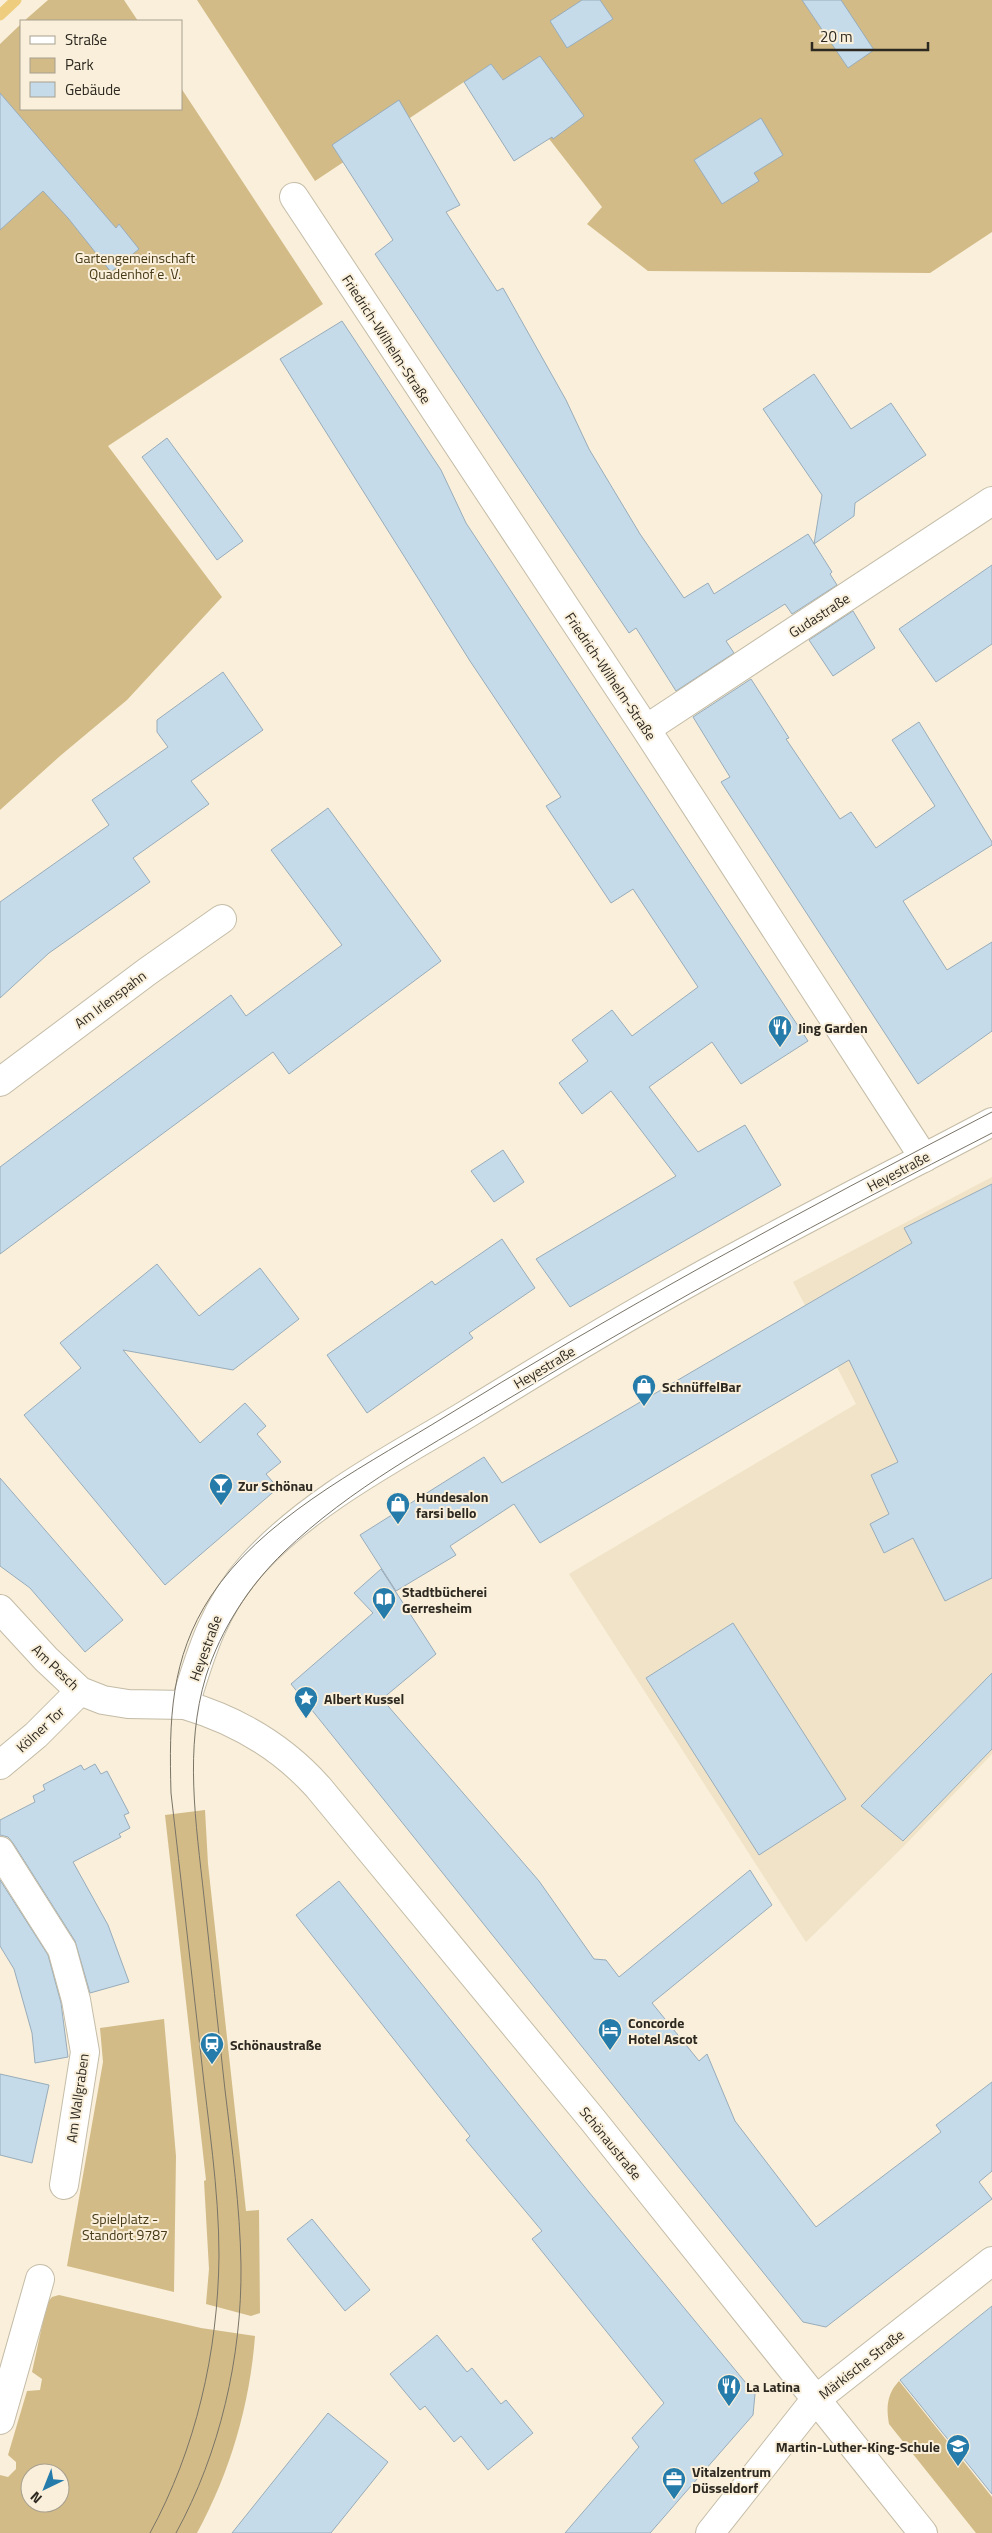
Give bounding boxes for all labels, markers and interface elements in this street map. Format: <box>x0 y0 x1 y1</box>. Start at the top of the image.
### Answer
legend <box>20 20 182 110</box>
scale bar <box>812 20 928 52</box>
text: 20 m <box>820 25 853 48</box>
text: Straße <box>65 28 107 51</box>
text: Park <box>65 53 94 76</box>
text: Gebäude <box>65 78 121 101</box>
park label: Gartengemeinschaft Quadenhof e. V. <box>75 247 195 284</box>
street label: Friedrich-Wilhelm-Straße <box>337 270 437 408</box>
street label: Gudastraße <box>784 587 854 643</box>
street label: Friedrich-Wilhelm-Straße <box>560 608 662 744</box>
street label: Am Irlenspahn <box>70 965 150 1033</box>
restaurant icon: Jing Garden <box>767 1014 793 1048</box>
place label: Jing Garden <box>798 1017 868 1038</box>
street label: Heyestraße <box>863 1146 933 1196</box>
street label: Heyestraße <box>509 1340 579 1394</box>
shop icon: SchnüffelBar <box>631 1373 657 1407</box>
place label: SchnüffelBar <box>662 1376 741 1397</box>
bar icon: Zur Schönau <box>208 1472 234 1506</box>
place label: Zur Schönau <box>238 1475 313 1496</box>
place label: Hundesalon farsi bello <box>416 1486 489 1523</box>
shop icon: Hundesalon farsi bello <box>385 1491 411 1525</box>
place label: Stadtbücherei Gerresheim <box>402 1581 487 1618</box>
library icon: Stadtbücherei Gerresheim <box>371 1586 397 1620</box>
street label: Heyestraße <box>183 1612 227 1684</box>
street label: Am Pesch <box>28 1639 84 1695</box>
place icon: Albert Kussel <box>293 1685 319 1719</box>
place label: Albert Kussel <box>324 1688 404 1709</box>
street label: Kölner Tor <box>11 1701 69 1757</box>
place label: Concorde Hotel Ascot <box>628 2012 698 2049</box>
hotel icon: Concorde Hotel Ascot <box>597 2017 623 2051</box>
station icon: Schönaustraße <box>199 2031 225 2065</box>
place label: Schönaustraße <box>230 2034 321 2055</box>
street label: Am Wallgraben <box>60 2052 94 2144</box>
street label: Schönaustraße <box>575 2102 647 2184</box>
park label: Spielplatz - Standort 9787 <box>82 2208 168 2245</box>
street label: Märkische Straße <box>814 2324 908 2404</box>
restaurant icon: La Latina <box>716 2373 742 2407</box>
place label: La Latina <box>746 2376 800 2397</box>
school or university icon: Martin-Luther-King-Schule <box>945 2433 971 2467</box>
place label: Martin-Luther-King-Schule <box>776 2436 940 2457</box>
place label: Vitalzentrum Düsseldorf <box>692 2461 771 2498</box>
north arrow <box>20 2463 70 2513</box>
office icon: Vitalzentrum Düsseldorf <box>661 2466 687 2500</box>
text: N <box>25 2487 47 2509</box>

